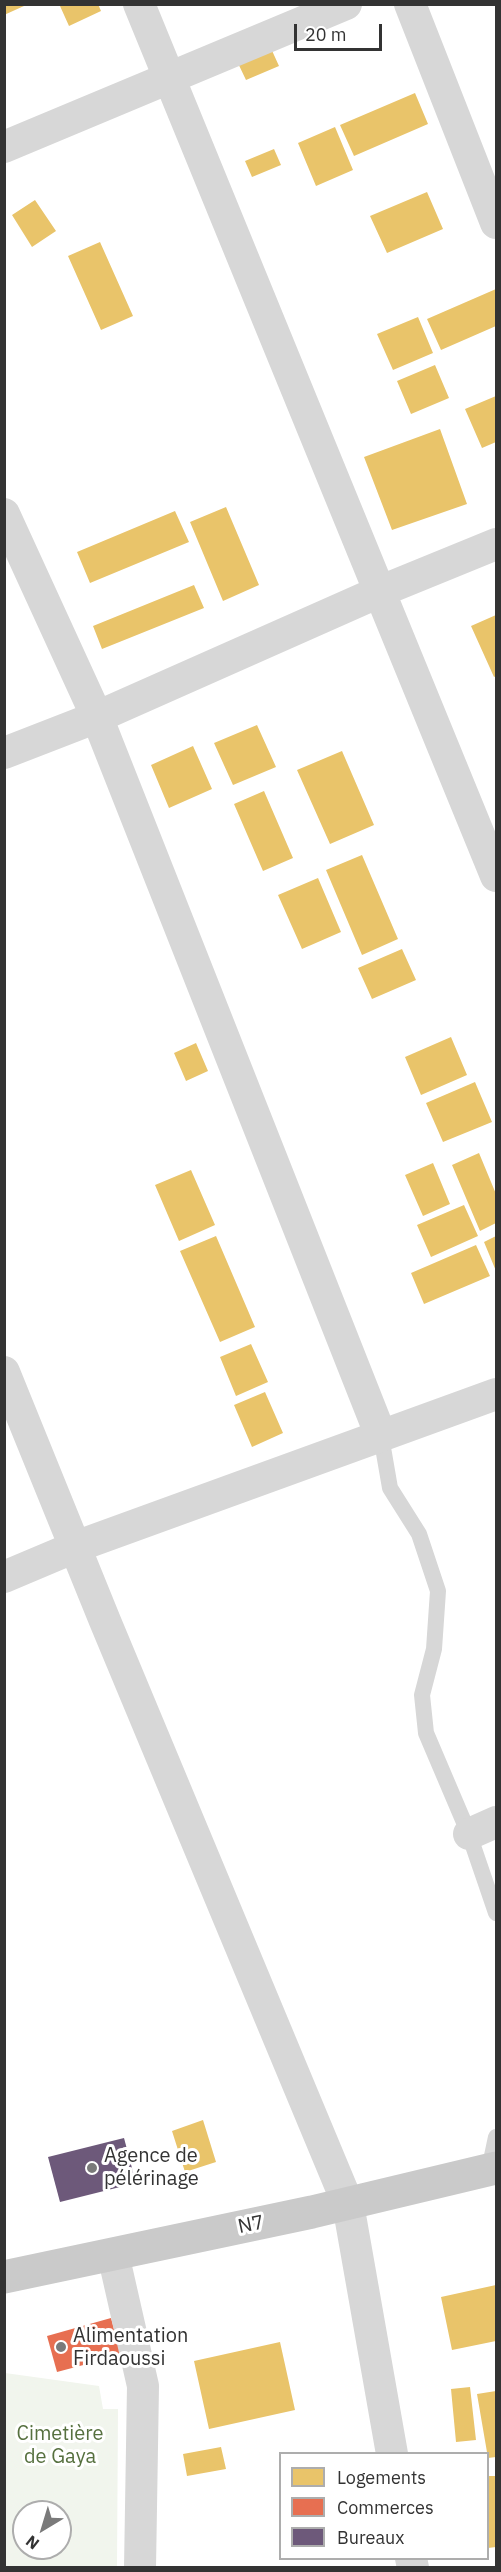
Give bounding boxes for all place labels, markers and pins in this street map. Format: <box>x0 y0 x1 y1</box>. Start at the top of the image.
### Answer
place label: Agence de pélérinage <box>104 2144 199 2191</box>
marker: Agence de pélérinage <box>85 2161 99 2175</box>
place label: Alimentation Firdaoussi <box>73 2324 188 2371</box>
marker: Alimentation Firdaoussi <box>54 2340 68 2354</box>

